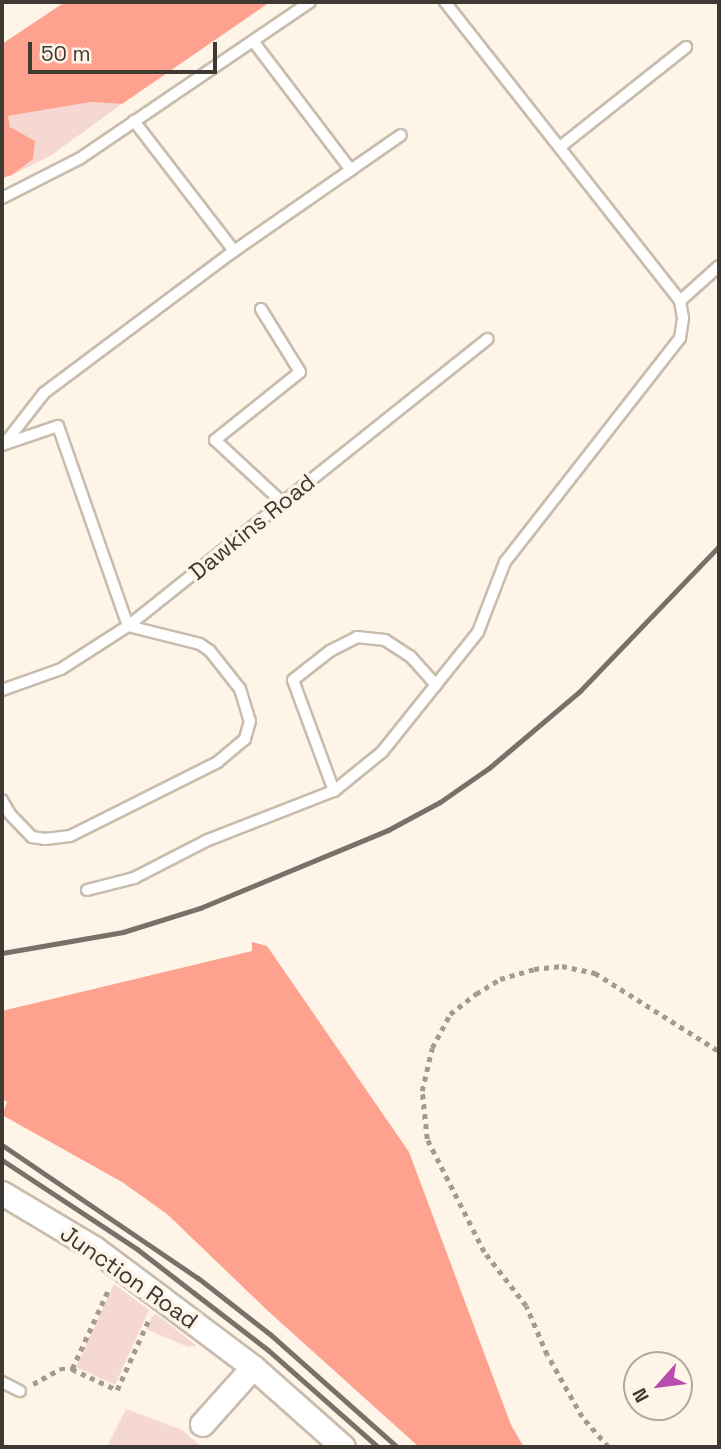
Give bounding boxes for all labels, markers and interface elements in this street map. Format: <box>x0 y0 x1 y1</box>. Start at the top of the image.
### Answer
scale bar <box>32 28 220 72</box>
text: 50 m <box>41 40 91 67</box>
street label: Dawkins Road <box>184 468 320 586</box>
street label: Junction Road <box>55 1219 203 1335</box>
north arrow <box>623 1351 693 1421</box>
text: N <box>627 1384 655 1407</box>

